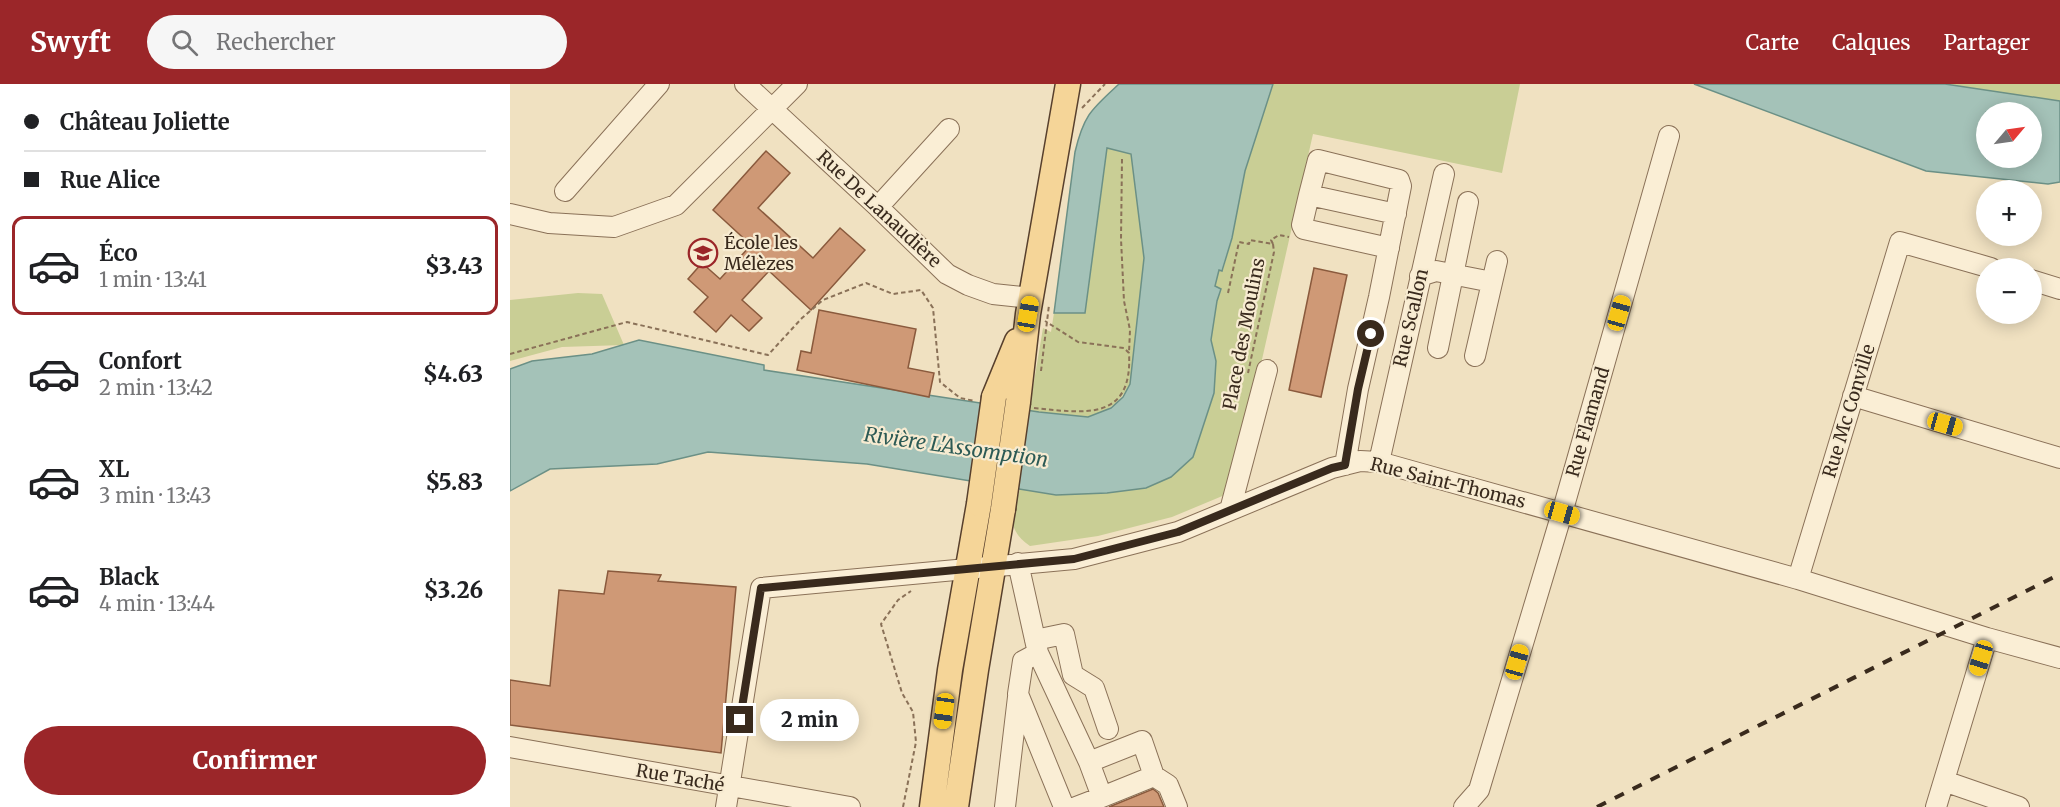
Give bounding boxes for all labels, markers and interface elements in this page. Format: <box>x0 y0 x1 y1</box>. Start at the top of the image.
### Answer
search box <box>147 15 567 69</box>
text: Swyft <box>30 24 111 60</box>
icon: search <box>168 26 201 59</box>
text: Rechercher <box>216 28 336 56</box>
text: Carte <box>1746 29 1799 56</box>
text: Calques <box>1832 29 1911 56</box>
text: Partager <box>1944 29 2030 56</box>
north arrow <box>1976 102 2042 168</box>
map controls <box>1976 102 2042 324</box>
text: Château Joliette <box>60 108 230 136</box>
street label: Rue De Lanaudière <box>812 145 946 272</box>
text: Rue Alice <box>60 166 160 194</box>
button: + <box>1976 180 2042 246</box>
place label: École les Mélèzes <box>724 231 798 275</box>
school or university icon: École les Mélèzes <box>687 237 719 269</box>
icon: car <box>27 239 81 293</box>
text: Éco <box>99 239 138 267</box>
text: $3.43 <box>425 252 483 280</box>
street label: Place des Moulins <box>1217 256 1270 412</box>
button: − <box>1976 258 2042 324</box>
street label: Rue Scallon <box>1388 266 1433 369</box>
text: 1 min · 13:41 <box>99 267 207 292</box>
car <box>1605 293 1633 333</box>
car <box>1016 295 1040 333</box>
route start <box>1357 320 1384 347</box>
street label: Rue Mc Conville <box>1817 341 1880 480</box>
icon: car <box>27 347 81 401</box>
text: Confort <box>99 347 182 375</box>
text: $4.63 <box>423 360 483 388</box>
street label: Rue Flamand <box>1561 364 1614 480</box>
text: 2 min · 13:42 <box>99 375 213 400</box>
car <box>1925 410 1965 438</box>
water label: Rivière L'Assomption <box>862 421 1050 472</box>
street label: Rue Saint-Thomas <box>1368 452 1528 513</box>
icon: car <box>27 455 81 509</box>
text: XL <box>99 455 129 483</box>
text: $5.83 <box>425 468 483 496</box>
text: 3 min · 13:43 <box>99 483 211 508</box>
car <box>1542 499 1582 527</box>
icon: car <box>27 563 81 617</box>
text: Black <box>99 563 159 591</box>
text: $3.26 <box>424 576 483 604</box>
text: 4 min · 13:44 <box>99 591 215 616</box>
car <box>1967 638 1995 678</box>
car <box>1503 642 1531 682</box>
car <box>933 692 955 730</box>
callout: 2 min <box>761 699 860 741</box>
route end <box>726 706 753 733</box>
text: 2 min <box>781 707 838 732</box>
button: Confirmer <box>24 726 486 795</box>
street label: Rue Taché <box>634 758 726 797</box>

